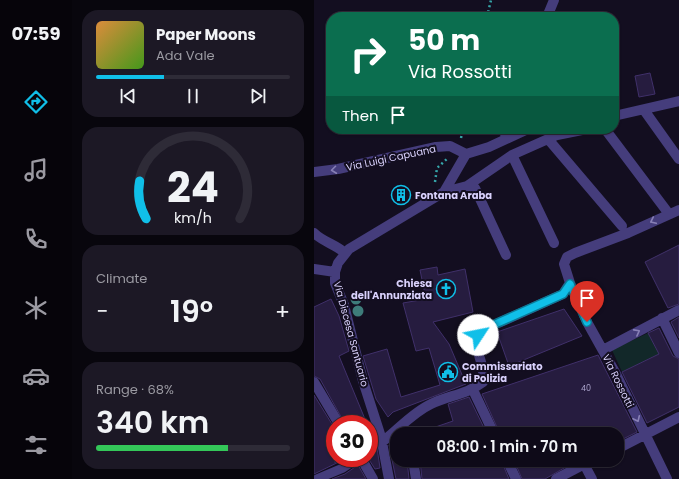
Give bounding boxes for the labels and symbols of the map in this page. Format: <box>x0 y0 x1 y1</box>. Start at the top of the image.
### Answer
street label: Via Luigi Capuana <box>345 141 437 175</box>
one-way arrow <box>331 165 337 174</box>
building icon: Fontana Araba <box>390 184 412 206</box>
place label: Fontana Araba <box>415 188 492 203</box>
one-way arrow <box>650 216 658 224</box>
place label: Chiesa dell'Annunziata <box>351 276 432 303</box>
church icon: Chiesa dell'Annunziata <box>435 278 457 300</box>
street label: Via Discesa Santuario <box>330 280 372 388</box>
pin <box>570 281 604 322</box>
position arrow <box>457 314 499 356</box>
one-way arrow <box>633 329 641 336</box>
street label: Via Rossotti <box>599 352 637 410</box>
place label: Commissariato di Polizia <box>462 359 543 386</box>
public building icon: Commissariato di Polizia <box>437 361 459 383</box>
house number: 40 <box>581 383 591 394</box>
one-way arrow <box>632 414 640 422</box>
speed limit sign: 30 <box>326 415 378 467</box>

